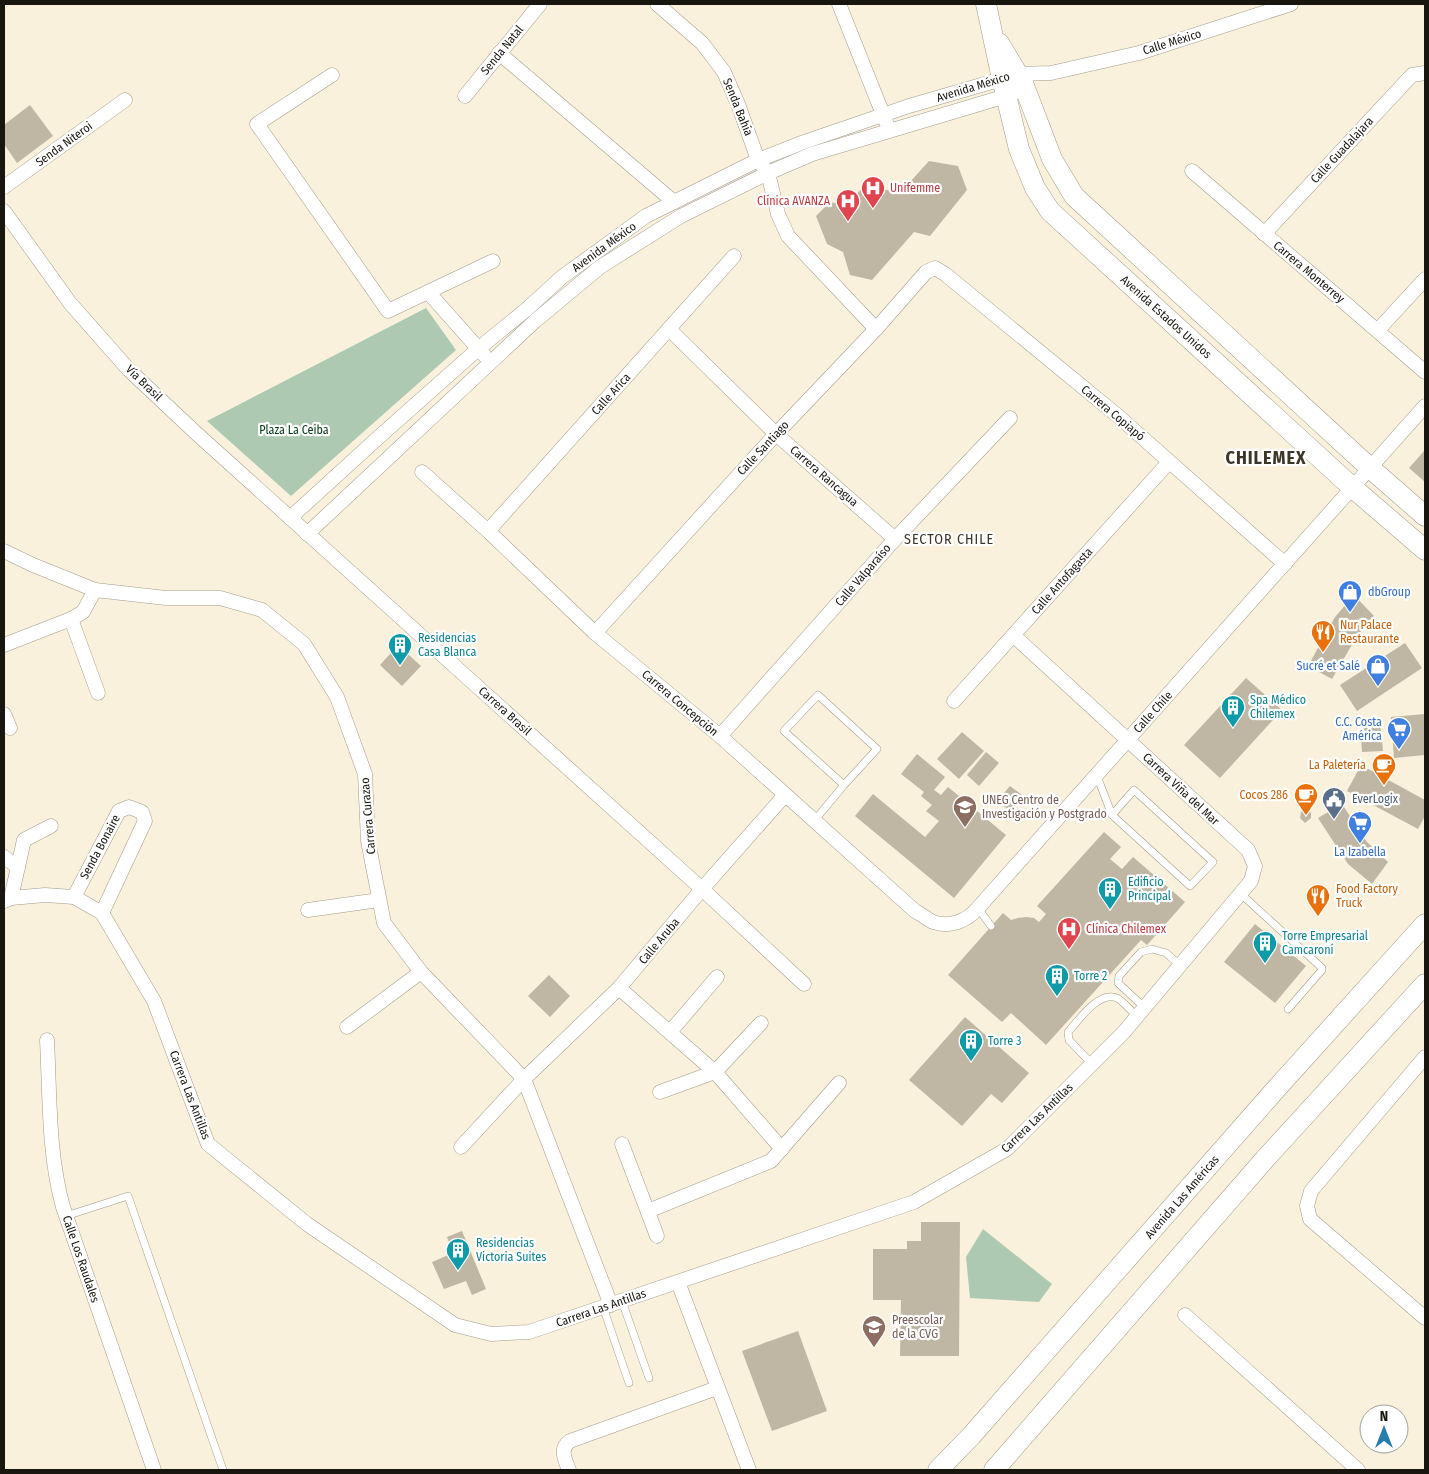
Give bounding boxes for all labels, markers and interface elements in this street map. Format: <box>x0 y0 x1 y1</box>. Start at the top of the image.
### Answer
street label: Senda Natal <box>478 23 526 77</box>
street label: Calle México <box>1141 26 1203 58</box>
street label: Avenida México <box>935 69 1011 105</box>
street label: Senda Bahía <box>720 76 756 138</box>
street label: Calle Guadalajara <box>1308 114 1376 186</box>
street label: Senda Niteroi <box>33 119 95 169</box>
hospital icon: Unifemme <box>860 175 886 209</box>
place label: Unifemme <box>890 181 940 195</box>
hospital icon: Clínica AVANZA <box>835 188 861 222</box>
place label: Clínica AVANZA <box>757 194 831 208</box>
street label: Avenida México <box>569 219 639 275</box>
street label: Carrera Monterrey <box>1271 238 1348 306</box>
street label: Avenida Estados Unidos <box>1118 273 1214 361</box>
street label: Vía Brasil <box>123 362 165 404</box>
street label: Calle Arica <box>589 370 633 418</box>
street label: Carrera Copiapó <box>1078 382 1148 444</box>
street label: Calle Santiago <box>734 418 792 478</box>
park label: Plaza La Ceiba <box>259 423 329 437</box>
street label: Carrera Rancagua <box>787 443 861 509</box>
district label: CHILEMEX <box>1225 447 1307 469</box>
district label: SECTOR CHILE <box>904 531 994 548</box>
street label: Calle Valparaíso <box>832 541 894 609</box>
street label: Calle Antofagasta <box>1028 545 1096 617</box>
shop icon: dbGroup <box>1337 579 1363 613</box>
place label: dbGroup <box>1368 585 1411 599</box>
place label: Nur Palace Restaurante <box>1340 618 1399 646</box>
restaurant icon: Nur Palace Restaurante <box>1310 619 1336 653</box>
place label: Residencias Casa Blanca <box>418 631 476 659</box>
building icon: Residencias Casa Blanca <box>387 632 413 666</box>
shop icon: Sucré et Salé <box>1365 653 1391 687</box>
place label: Sucré et Salé <box>1297 659 1360 673</box>
street label: Carrera Concepción <box>639 667 721 739</box>
street label: Carrera Brasil <box>476 684 534 738</box>
street label: Calle Chile <box>1131 688 1175 736</box>
place label: Spa Médico Chilemex <box>1250 693 1306 721</box>
building icon: Spa Médico Chilemex <box>1220 694 1246 728</box>
place label: C.C. Costa América <box>1335 715 1382 743</box>
supermarket icon: C.C. Costa América <box>1386 716 1412 750</box>
street label: Carrera Viña del Mar <box>1140 750 1223 829</box>
cafe icon: La Paletería <box>1371 752 1397 786</box>
place label: La Paletería <box>1309 758 1366 772</box>
street label: Carrera Curazao <box>358 777 378 855</box>
cafe icon: Cocos 286 <box>1293 782 1319 816</box>
public building icon: EverLogix <box>1321 786 1347 820</box>
place label: Cocos 286 <box>1239 788 1288 802</box>
place label: EverLogix <box>1352 792 1399 806</box>
place label: UNEG Centro de Investigación y Postgrado <box>982 793 1107 821</box>
school or university icon: UNEG Centro de Investigación y Postgrado <box>952 794 978 828</box>
supermarket icon: La Izabella <box>1347 810 1373 844</box>
street label: Senda Bonaire <box>77 812 123 882</box>
place label: La Izabella <box>1334 845 1386 859</box>
place label: Edificio Principal <box>1128 875 1171 903</box>
building icon: Edificio Principal <box>1097 876 1123 910</box>
place label: Food Factory Truck <box>1336 882 1399 910</box>
restaurant icon: Food Factory Truck <box>1305 883 1331 917</box>
street label: Calle Aruba <box>636 915 682 967</box>
hospital icon: Clínica Chilemex <box>1056 916 1082 950</box>
place label: Clínica Chilemex <box>1086 922 1167 936</box>
place label: Torre Empresarial Camcaroní <box>1282 929 1368 957</box>
building icon: Torre Empresarial Camcaroní <box>1252 930 1278 964</box>
building icon: Torre 2 <box>1044 963 1070 997</box>
place label: Torre 2 <box>1074 969 1107 983</box>
building icon: Torre 3 <box>958 1028 984 1062</box>
place label: Torre 3 <box>988 1034 1021 1048</box>
street label: Carrera Las Antillas <box>167 1049 213 1141</box>
street label: Carrera Las Antillas <box>998 1080 1076 1156</box>
street label: Avenida Las Américas <box>1142 1153 1222 1241</box>
street label: Calle Los Raudales <box>60 1214 102 1304</box>
place label: Residencias Victoria Suites <box>476 1236 546 1264</box>
building icon: Residencias Victoria Suites <box>445 1237 471 1271</box>
street label: Carrera Las Antillas <box>554 1286 648 1330</box>
place label: Preescolar de la CVG <box>892 1313 944 1341</box>
school or university icon: Preescolar de la CVG <box>861 1314 887 1348</box>
north arrow <box>1359 1404 1409 1454</box>
text: N <box>1380 1408 1388 1425</box>

